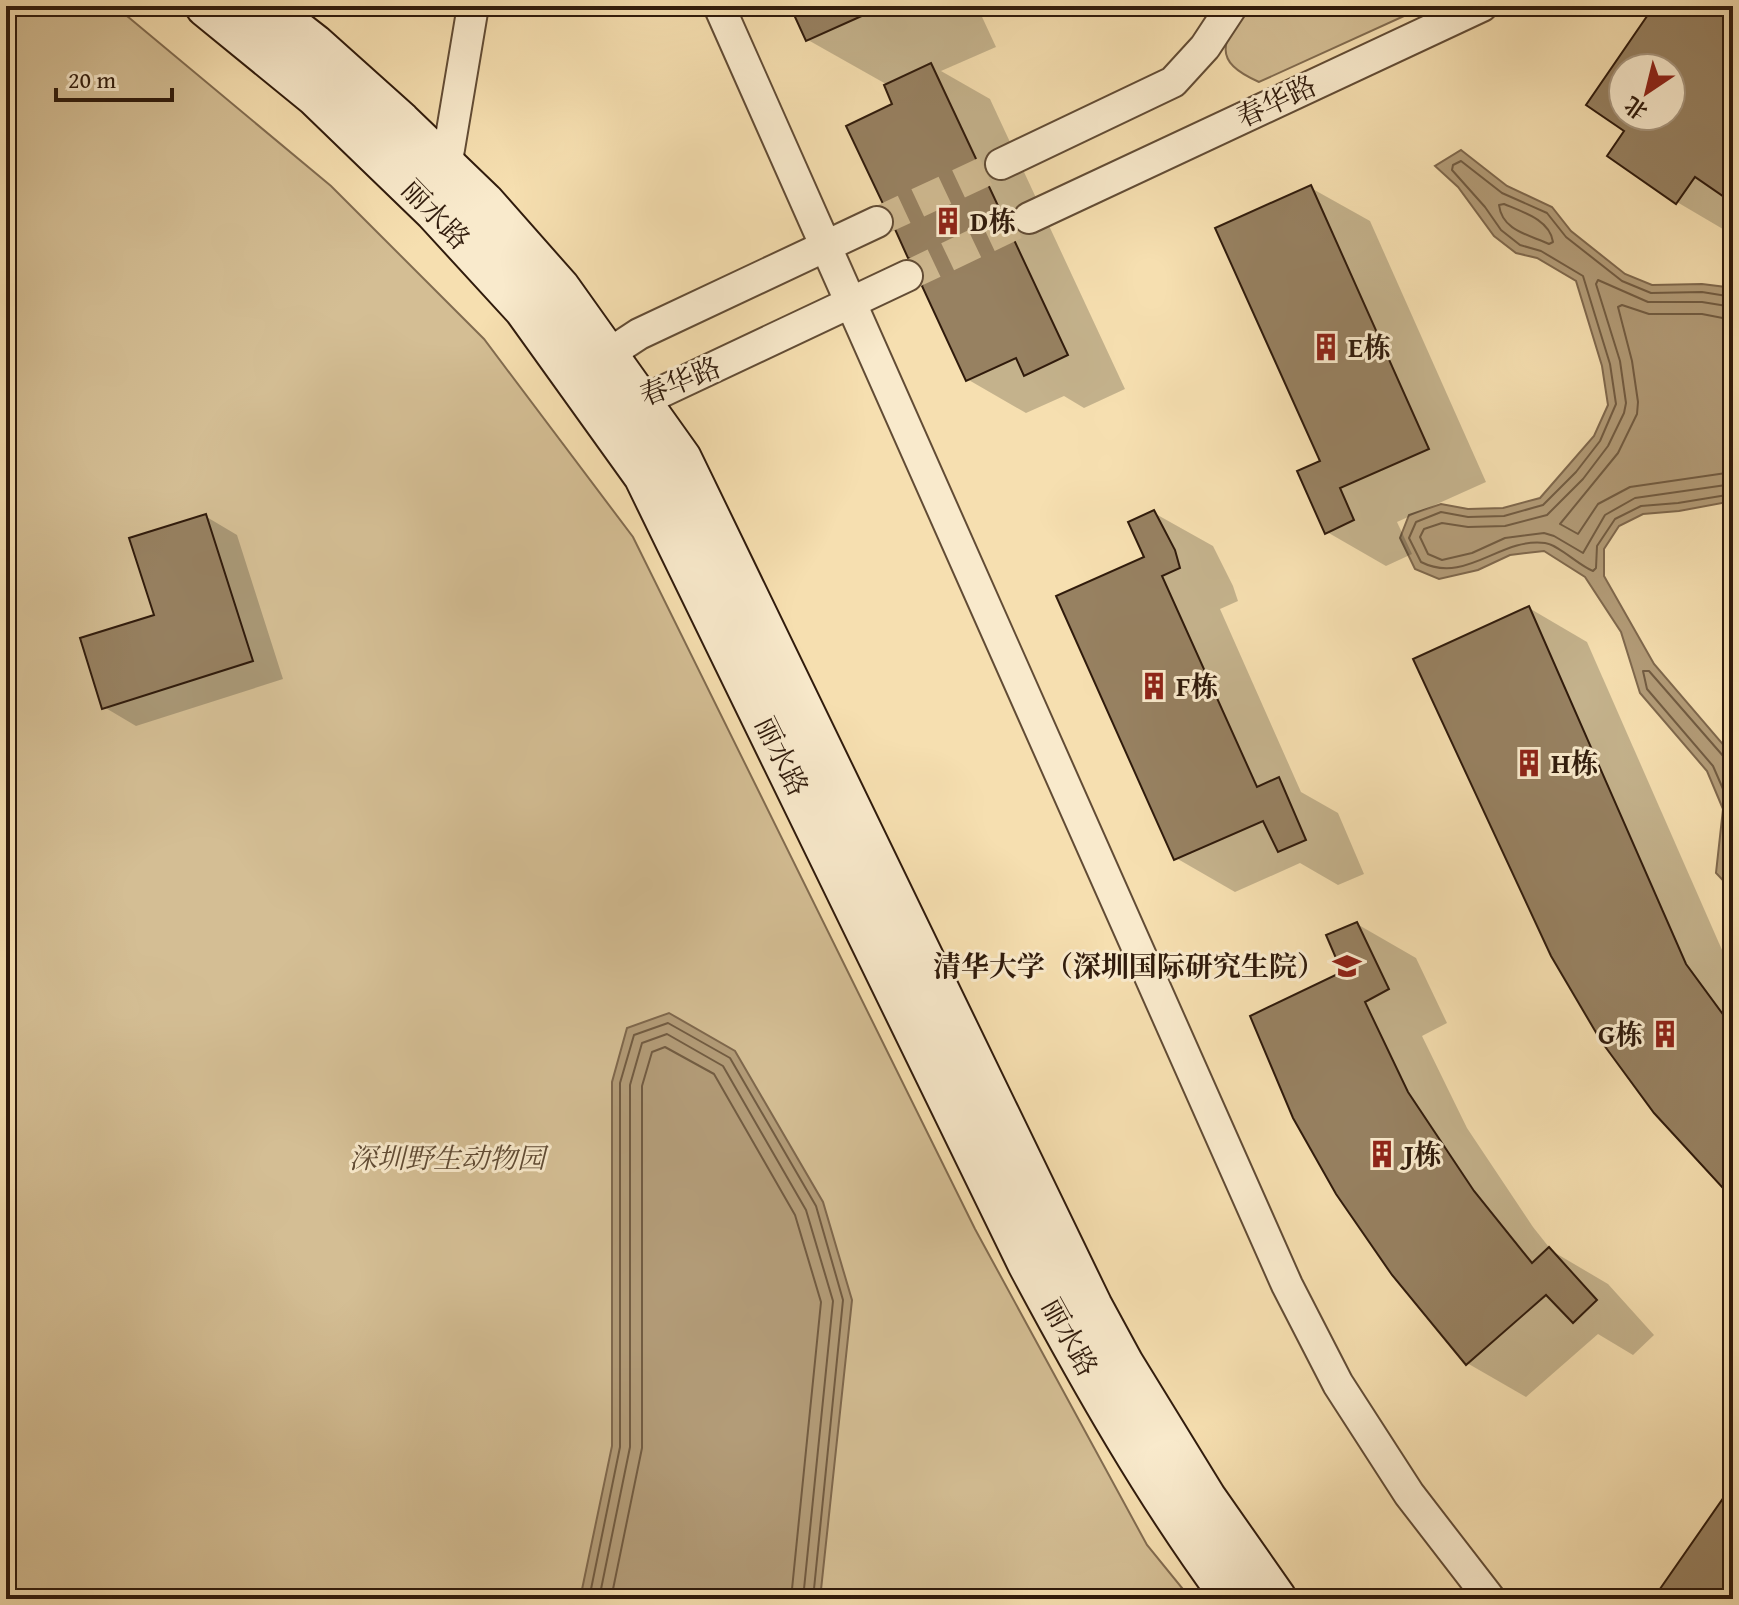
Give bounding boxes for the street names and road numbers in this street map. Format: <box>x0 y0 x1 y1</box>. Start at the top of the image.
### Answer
street label: 春华路 <box>1229 64 1323 137</box>
street label: 丽水路 <box>392 169 480 258</box>
street label: 春华路 <box>633 346 726 415</box>
street label: 丽水路 <box>746 709 819 803</box>
street label: 丽水路 <box>1032 1290 1109 1383</box>

